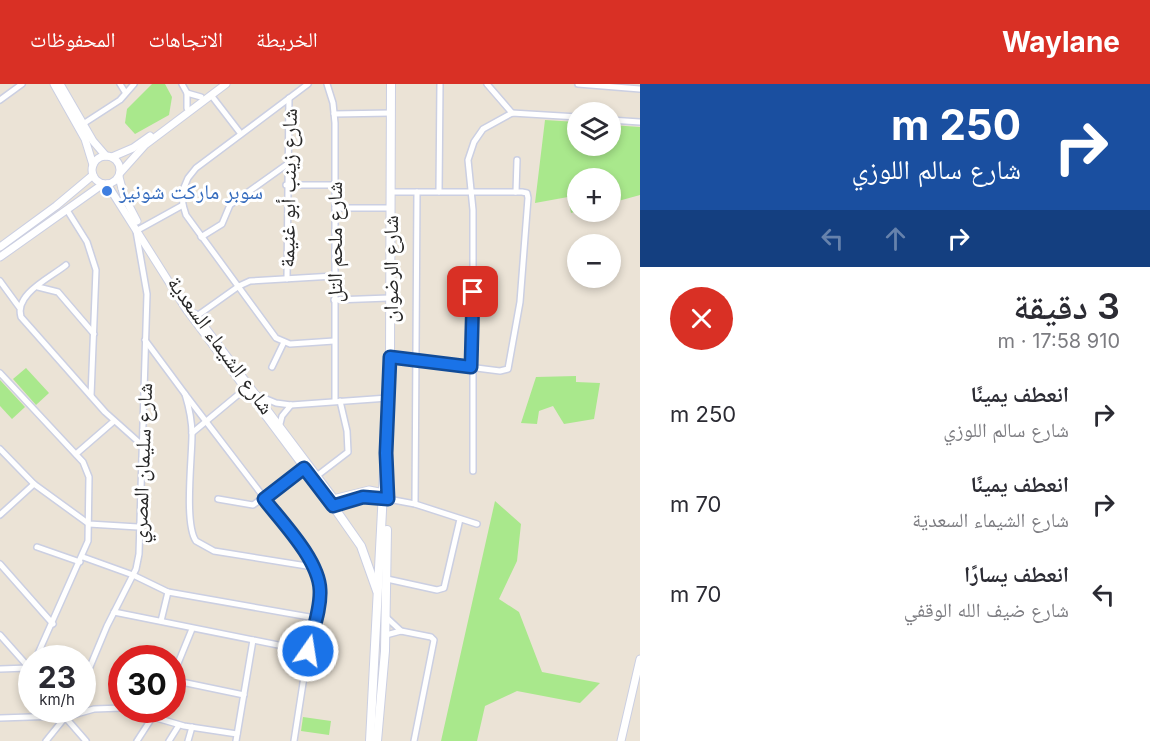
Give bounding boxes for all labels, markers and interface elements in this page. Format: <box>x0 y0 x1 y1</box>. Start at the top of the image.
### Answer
text: Waylane <box>1002 25 1120 59</box>
text: المحفوظات <box>30 27 115 52</box>
text: الاتجاهات <box>148 27 223 52</box>
text: الخريطة <box>256 27 318 52</box>
text: 250 m <box>891 99 1021 150</box>
map controls <box>567 102 621 288</box>
button: layers <box>567 102 621 156</box>
street label: شارع زينب أبو غنيمة <box>274 108 303 268</box>
icon: right <box>1042 108 1120 186</box>
text: شارع سالم اللوزي <box>851 153 1021 186</box>
button: + <box>567 168 621 222</box>
place label: سوبر ماركت شونيز <box>118 179 263 204</box>
street label: شارع ملحم التل <box>322 182 349 302</box>
marker: سوبر ماركت شونيز <box>100 184 114 198</box>
street label: شارع الرضوان <box>378 215 404 323</box>
icon: left <box>816 222 849 255</box>
icon: ahead <box>879 222 912 255</box>
icon: right <box>942 222 975 255</box>
button: − <box>567 234 621 288</box>
pin <box>447 266 498 317</box>
street label: شارع الشيماء السعدية <box>162 271 279 419</box>
icon: arrive <box>456 275 489 308</box>
text: 3 دقيقة <box>1013 284 1120 328</box>
button: close <box>670 287 733 350</box>
text: 910 m · 17:58 <box>998 329 1120 353</box>
text: انعطف يمينًا <box>970 381 1069 407</box>
street label: شارع سليمان المصري <box>127 382 162 544</box>
icon: right <box>1087 398 1120 431</box>
text: 250 m <box>670 401 736 427</box>
text: شارع سالم اللوزي <box>943 418 1069 442</box>
text: انعطف يمينًا <box>970 471 1069 497</box>
icon: right <box>1087 488 1120 521</box>
text: 70 m <box>670 491 721 517</box>
text: شارع الشيماء السعدية <box>912 508 1069 532</box>
text: انعطف يسارًا <box>964 561 1069 587</box>
icon: left <box>1087 578 1120 611</box>
text: 70 m <box>670 581 721 607</box>
text: شارع ضيف الله الوقفي <box>904 598 1069 622</box>
position arrow <box>276 619 340 683</box>
speed limit sign: 30 <box>108 645 186 723</box>
text: 23 <box>38 659 76 695</box>
text: km/h <box>39 690 75 709</box>

